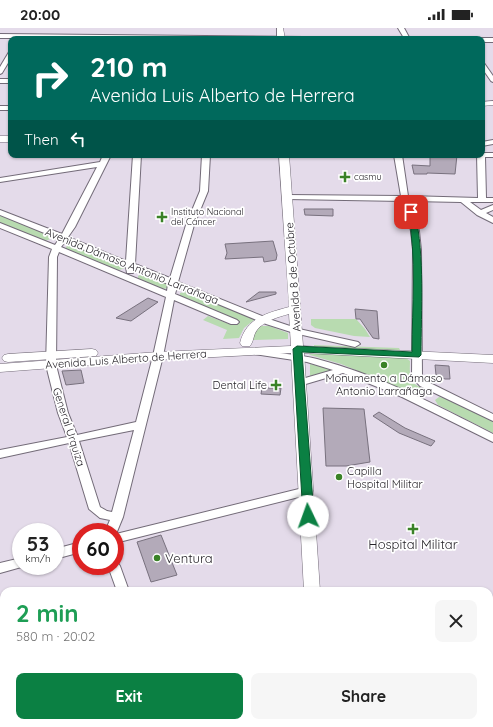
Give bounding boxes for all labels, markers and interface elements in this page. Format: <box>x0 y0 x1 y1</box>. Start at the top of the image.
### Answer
text: 20:00 <box>20 5 60 24</box>
text: 210 m <box>90 49 168 84</box>
icon: right <box>24 52 76 104</box>
text: Avenida Luis Alberto de Herrera <box>90 84 355 107</box>
icon: left <box>67 128 89 150</box>
text: Then <box>24 130 59 149</box>
marker: casmu <box>339 171 351 183</box>
place label: casmu <box>354 171 382 182</box>
pin <box>394 195 428 229</box>
icon: arrive <box>400 201 422 223</box>
place label: Instituto Nacional del Cáncer <box>171 206 243 227</box>
marker: Instituto Nacional del Cáncer <box>156 211 168 223</box>
street label: Avenida 8 de Octubre <box>282 222 304 332</box>
street label: Avenida Dámaso Antonio Larrañaga <box>43 225 221 307</box>
street label: Avenida Luis Alberto de Herrera <box>45 346 207 372</box>
marker: Monumento a Dámaso Antonio Larrañaga <box>379 360 389 370</box>
place label: Monumento a Dámaso Antonio Larrañaga <box>325 371 443 398</box>
place label: Dental Life <box>213 378 267 392</box>
marker: Dental Life <box>270 379 282 391</box>
street label: General Urquiza <box>50 386 88 468</box>
place label: Capilla Hospital Militar <box>347 464 423 491</box>
marker: Capilla Hospital Militar <box>334 472 344 482</box>
position arrow <box>287 495 329 537</box>
speed limit sign: 60 <box>72 523 124 575</box>
marker: Hospital Militar <box>407 523 419 535</box>
text: 53 <box>27 531 49 556</box>
place label: Hospital Militar <box>368 536 458 552</box>
place label: Ventura <box>165 550 213 566</box>
text: km/h <box>25 552 51 565</box>
marker: Ventura <box>152 553 162 563</box>
text: 2 min <box>16 598 78 628</box>
button: close <box>435 600 477 642</box>
text: 580 m · 20:02 <box>16 628 95 644</box>
button: Exit <box>16 673 243 719</box>
button: Share <box>251 673 477 719</box>

